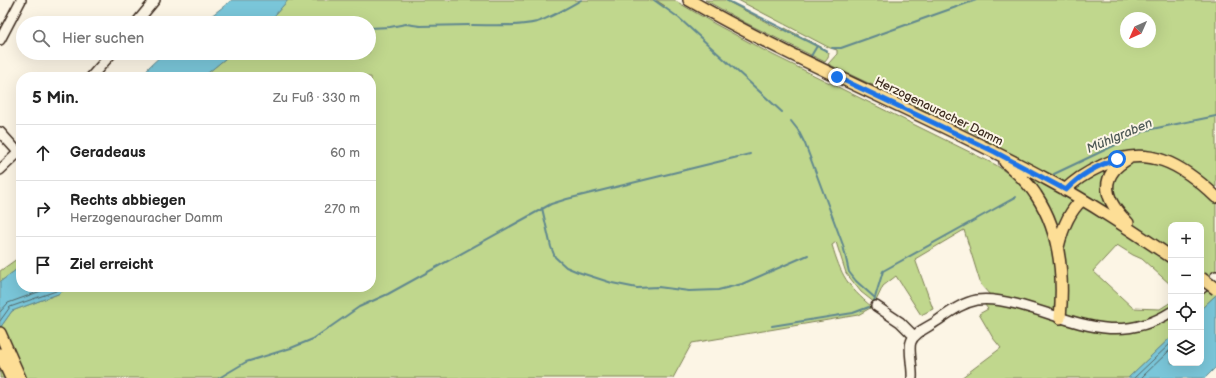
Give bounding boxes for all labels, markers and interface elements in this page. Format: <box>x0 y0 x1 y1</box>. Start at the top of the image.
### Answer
north arrow <box>1120 12 1156 48</box>
search box <box>16 16 376 60</box>
icon: search <box>30 27 52 49</box>
text: Hier suchen <box>62 29 144 48</box>
route end <box>828 68 846 86</box>
street label: Herzogenauracher Damm <box>872 74 1005 149</box>
text: 5 Min. <box>32 88 78 108</box>
text: Zu Fuß · 330 m <box>273 90 360 106</box>
water label: Mühlgraben <box>1084 115 1155 157</box>
icon: ahead <box>32 142 54 164</box>
text: Geradeaus <box>70 143 146 162</box>
text: 60 m <box>330 145 360 161</box>
route start <box>1108 150 1126 168</box>
text: Rechts abbiegen <box>70 191 186 210</box>
icon: right <box>32 198 54 220</box>
text: 270 m <box>324 201 360 217</box>
text: Herzogenauracher Damm <box>70 210 223 226</box>
map controls <box>1168 222 1204 366</box>
button: + <box>1168 222 1204 258</box>
icon: arrive <box>32 254 54 276</box>
text: Ziel erreicht <box>70 255 153 274</box>
button: − <box>1168 258 1204 294</box>
button: locate <box>1168 294 1204 330</box>
button: layers <box>1168 330 1204 366</box>

